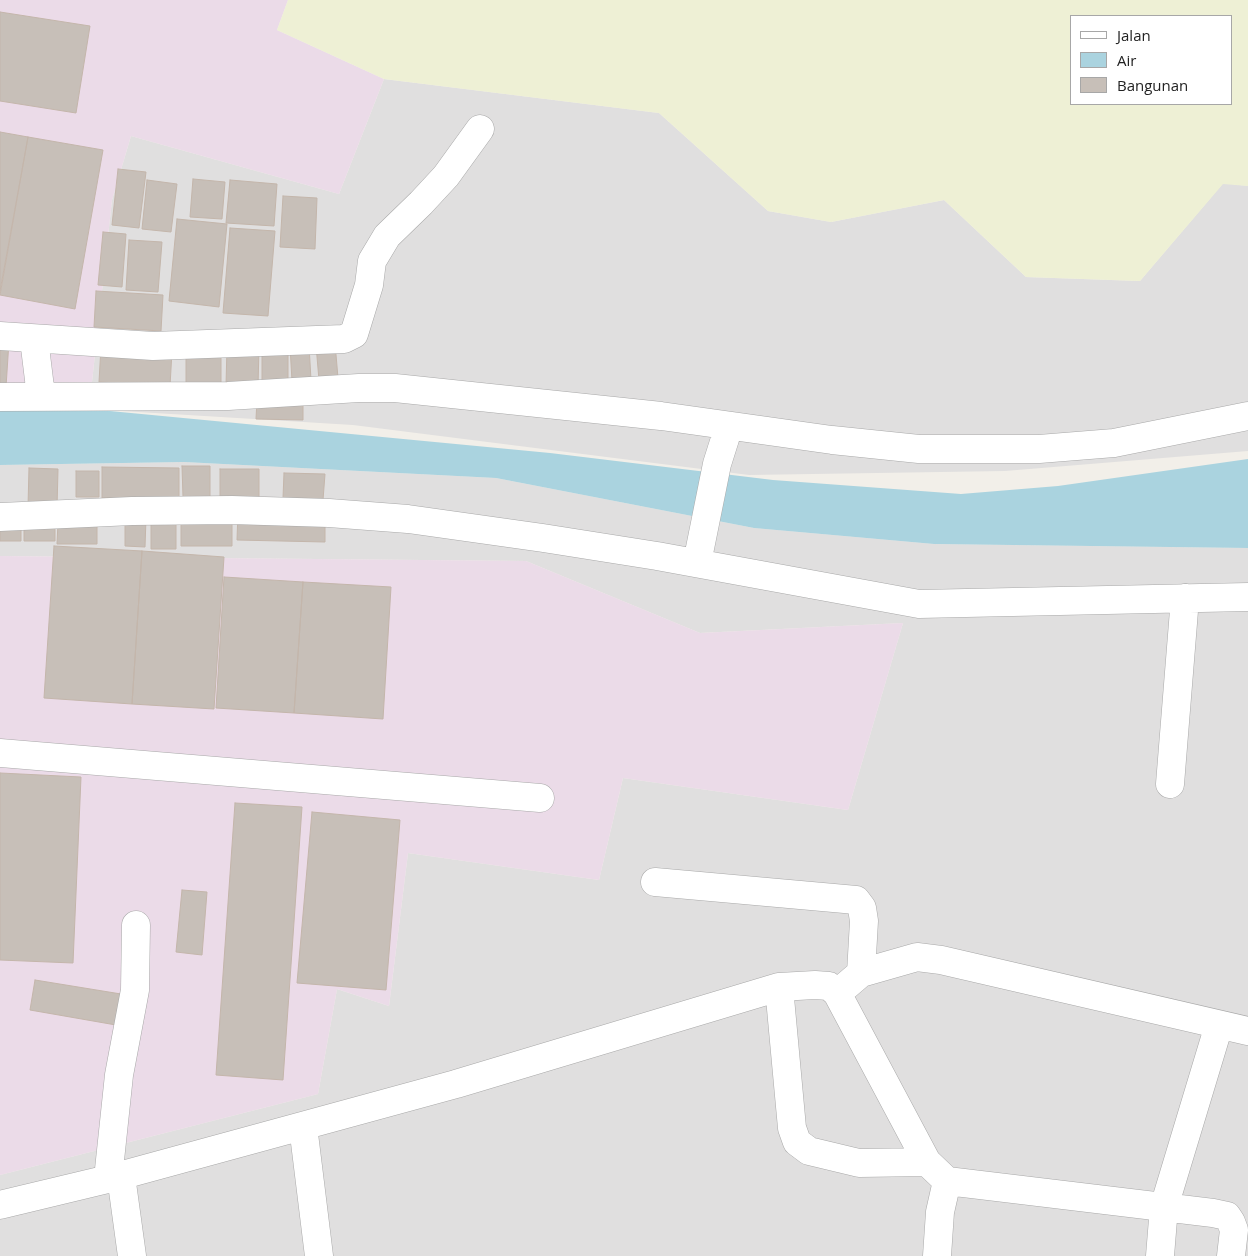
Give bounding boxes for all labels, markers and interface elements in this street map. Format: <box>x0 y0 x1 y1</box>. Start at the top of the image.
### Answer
legend <box>1070 15 1233 105</box>
text: Jalan <box>1117 25 1151 45</box>
text: Air <box>1117 50 1136 70</box>
text: Bangunan <box>1117 75 1188 95</box>

